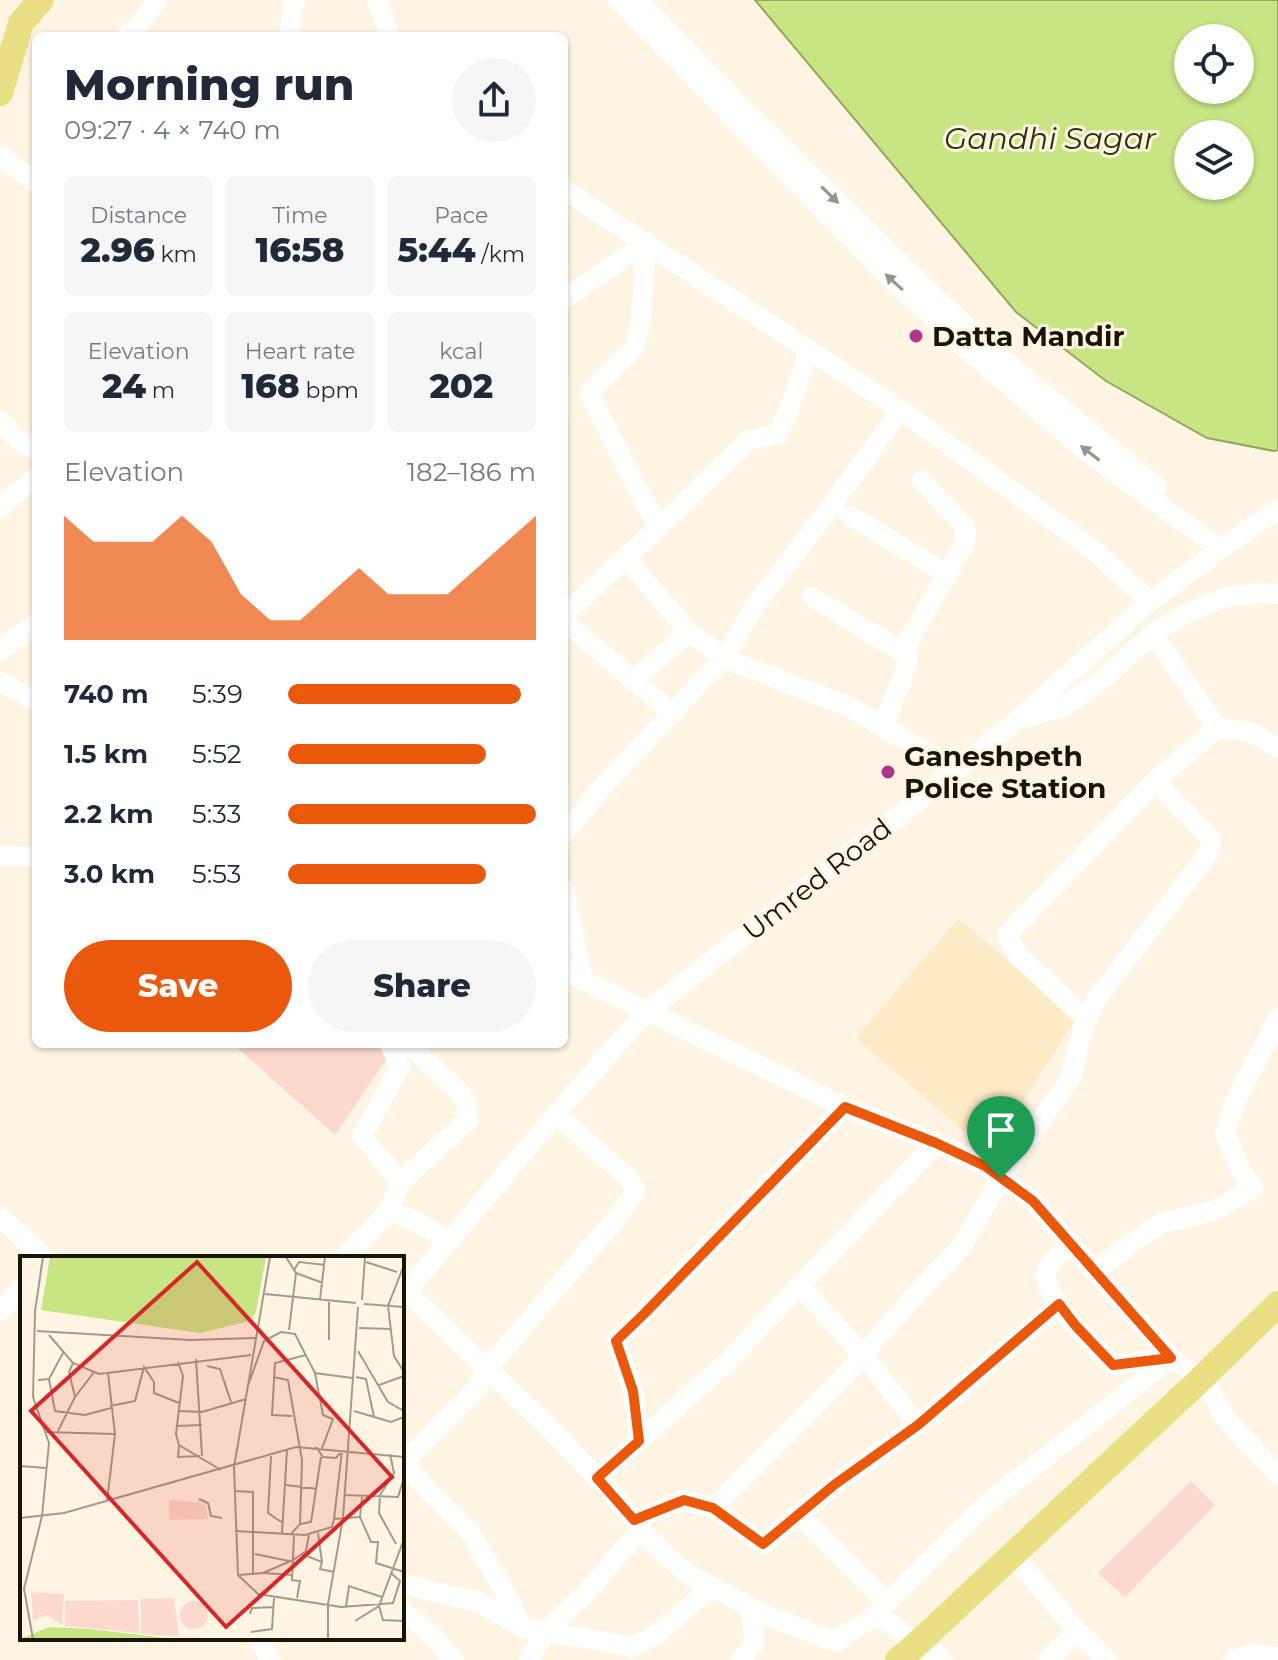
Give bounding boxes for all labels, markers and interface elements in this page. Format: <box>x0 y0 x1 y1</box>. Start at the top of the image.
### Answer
map controls <box>1174 24 1254 200</box>
button: locate <box>1174 24 1254 104</box>
text: Morning run <box>64 57 354 111</box>
button: share <box>452 58 536 142</box>
text: 09:27 · 4 × 740 m <box>64 114 281 146</box>
water label: Gandhi Sagar <box>944 120 1157 157</box>
button: layers <box>1174 120 1254 200</box>
one-way arrow <box>820 185 839 204</box>
text: Distance <box>90 202 187 229</box>
text: Time <box>272 202 328 229</box>
text: Pace <box>434 202 488 229</box>
text: 2.96 <box>80 229 155 271</box>
text: 16:58 <box>256 229 344 271</box>
text: 5:44 <box>398 229 475 271</box>
text: km <box>155 241 197 268</box>
text: /km <box>475 241 525 268</box>
one-way arrow <box>885 273 904 291</box>
place label: Datta Mandir <box>932 319 1124 353</box>
marker: Datta Mandir <box>907 327 925 345</box>
text: Elevation <box>88 338 190 365</box>
text: Heart rate <box>245 338 355 365</box>
text: kcal <box>439 338 483 365</box>
text: 24 <box>102 365 146 407</box>
text: 168 <box>241 365 300 407</box>
text: 202 <box>429 365 493 407</box>
text: m <box>146 377 175 404</box>
text: bpm <box>300 377 359 404</box>
one-way arrow <box>1080 446 1100 462</box>
text: Elevation <box>64 456 184 488</box>
text: 182–186 m <box>407 456 536 488</box>
text: 740 m <box>64 678 149 710</box>
text: 5:39 <box>192 678 243 710</box>
text: 1.5 km <box>64 738 148 770</box>
text: 5:52 <box>192 738 242 770</box>
place label: Ganeshpeth Police Station <box>904 739 1106 805</box>
marker: Ganeshpeth Police Station <box>879 763 897 781</box>
text: 2.2 km <box>64 798 154 830</box>
text: 5:33 <box>192 798 241 830</box>
street label: Umred Road <box>736 810 898 948</box>
text: 3.0 km <box>64 858 155 890</box>
text: 5:53 <box>192 858 241 890</box>
button: Save <box>64 940 292 1032</box>
button: Share <box>308 940 536 1032</box>
pin <box>967 1096 1035 1178</box>
icon: arrive <box>979 1108 1023 1152</box>
inset map <box>20 1256 404 1640</box>

